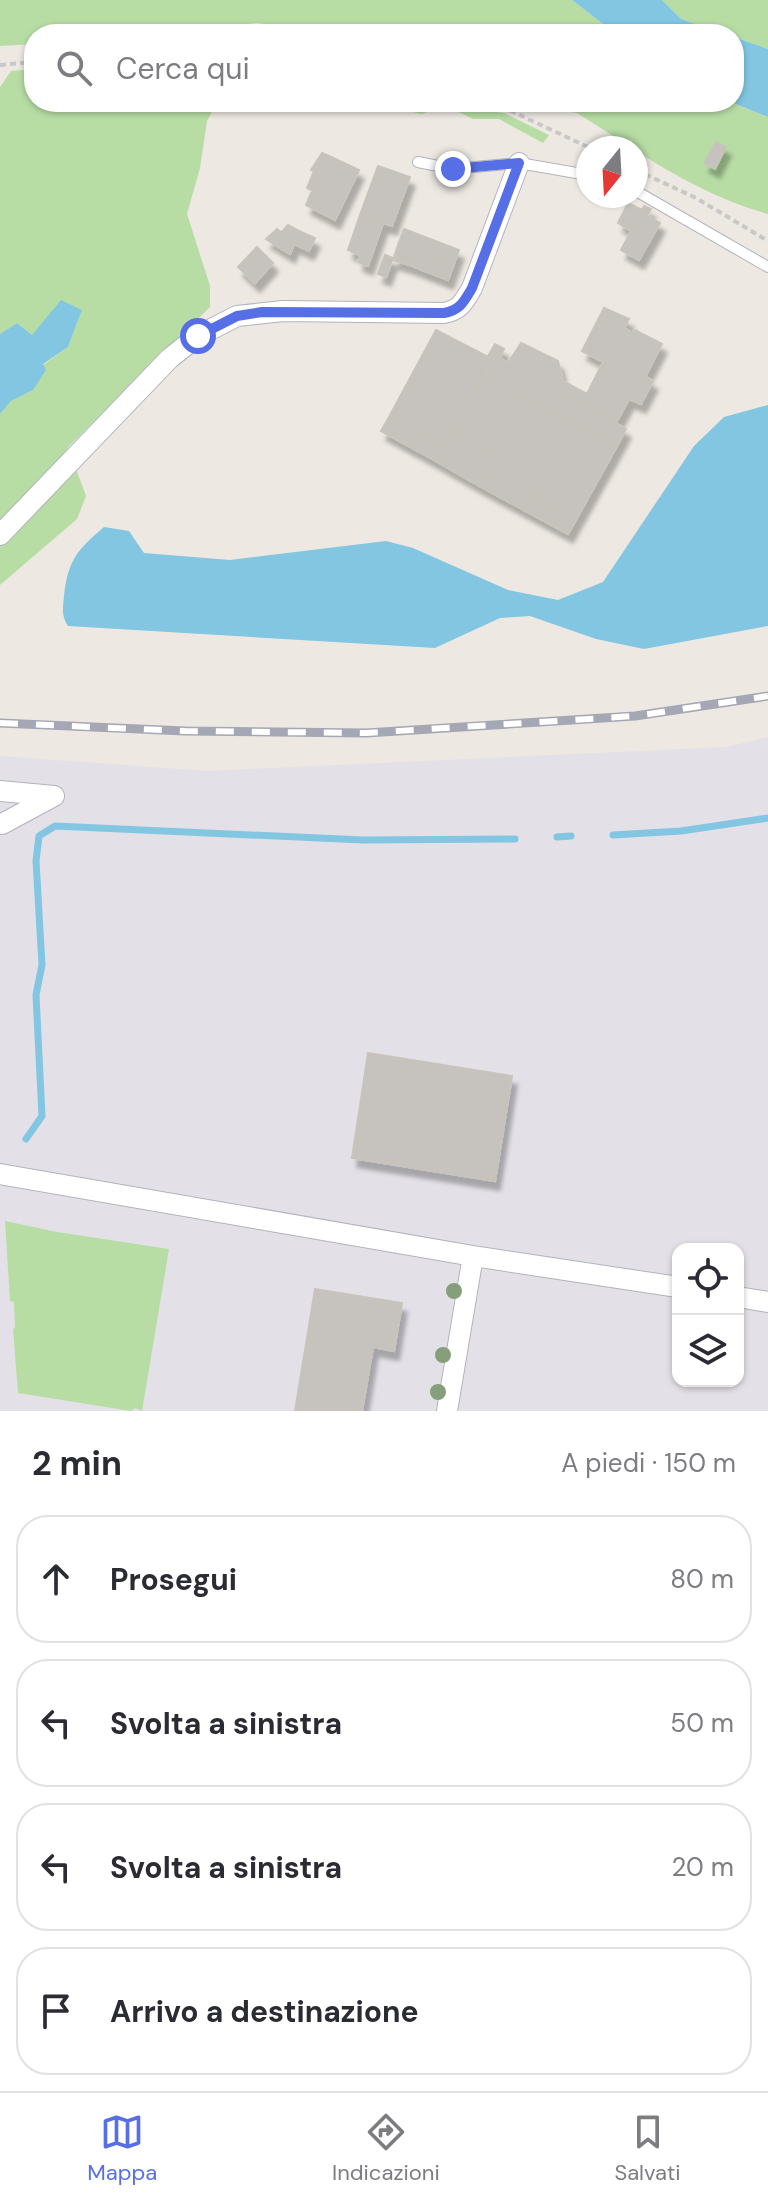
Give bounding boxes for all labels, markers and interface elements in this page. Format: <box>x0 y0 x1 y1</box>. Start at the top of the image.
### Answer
search box <box>24 24 744 112</box>
icon: search <box>52 46 96 90</box>
text: Cerca qui <box>116 49 250 88</box>
north arrow <box>576 136 648 208</box>
route end <box>435 151 471 187</box>
route start <box>180 318 216 354</box>
map controls <box>672 1243 744 1387</box>
button: locate <box>672 1243 744 1315</box>
button: layers <box>672 1315 744 1387</box>
text: 2 min <box>32 1441 122 1486</box>
text: A piedi · 150 m <box>561 1446 736 1480</box>
icon: ahead <box>34 1557 78 1601</box>
text: Prosegui <box>110 1560 237 1599</box>
text: 80 m <box>670 1562 734 1596</box>
icon: left <box>34 1701 78 1745</box>
text: Svolta a sinistra <box>110 1704 342 1743</box>
text: 50 m <box>670 1706 734 1740</box>
icon: left <box>34 1845 78 1889</box>
text: Svolta a sinistra <box>110 1848 342 1887</box>
text: 20 m <box>671 1850 734 1884</box>
icon: arrive <box>34 1989 78 2033</box>
text: Arrivo a destinazione <box>110 1992 419 2031</box>
tab: Mappa <box>87 2110 157 2187</box>
tab: Indicazioni <box>332 2110 440 2187</box>
tab: Salvati <box>614 2110 681 2187</box>

